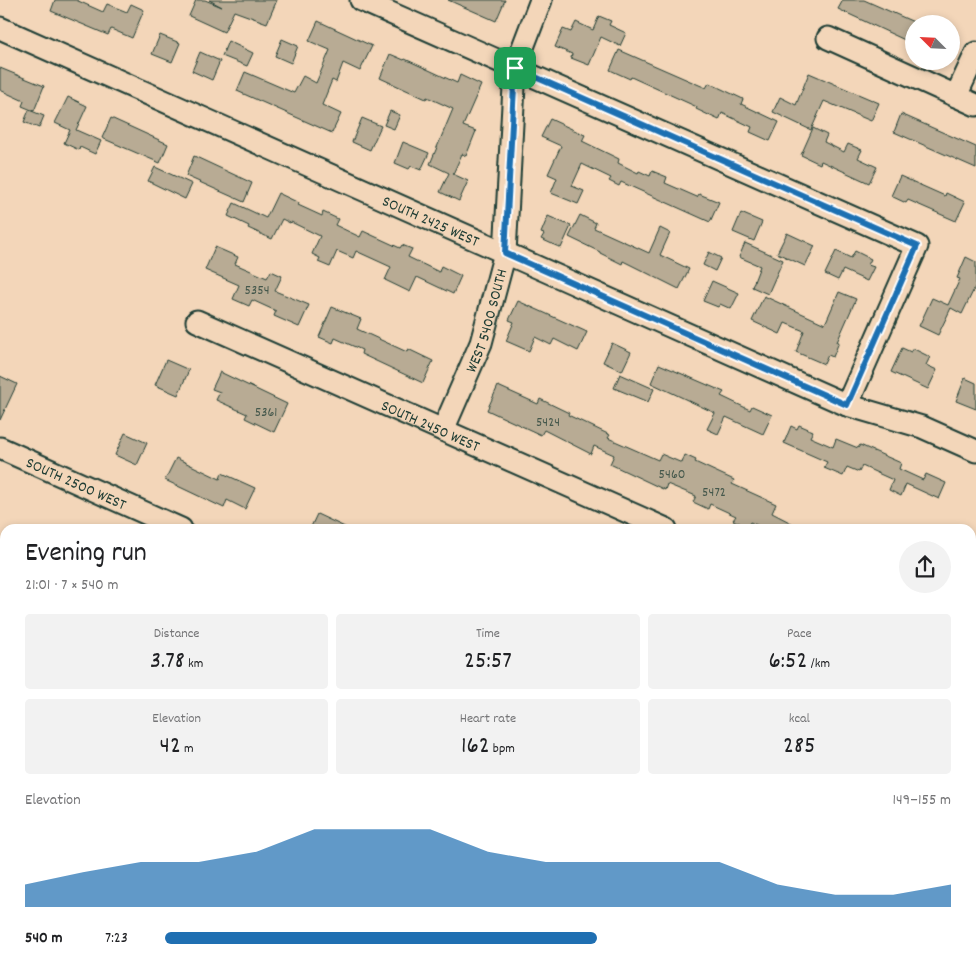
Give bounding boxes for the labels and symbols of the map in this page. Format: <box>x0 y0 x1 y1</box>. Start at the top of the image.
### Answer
north arrow <box>905 15 960 70</box>
pin <box>494 47 536 89</box>
street label: SOUTH 2425 WEST <box>378 191 483 254</box>
street label: WEST 5400 SOUTH <box>460 267 514 377</box>
house number: 5354 <box>245 281 270 301</box>
street label: SOUTH 2450 WEST <box>377 395 483 459</box>
house number: 5361 <box>255 403 277 423</box>
house number: 5424 <box>536 413 560 433</box>
street label: SOUTH 2500 WEST <box>22 452 130 517</box>
house number: 5460 <box>659 465 685 485</box>
house number: 5472 <box>702 483 726 503</box>

